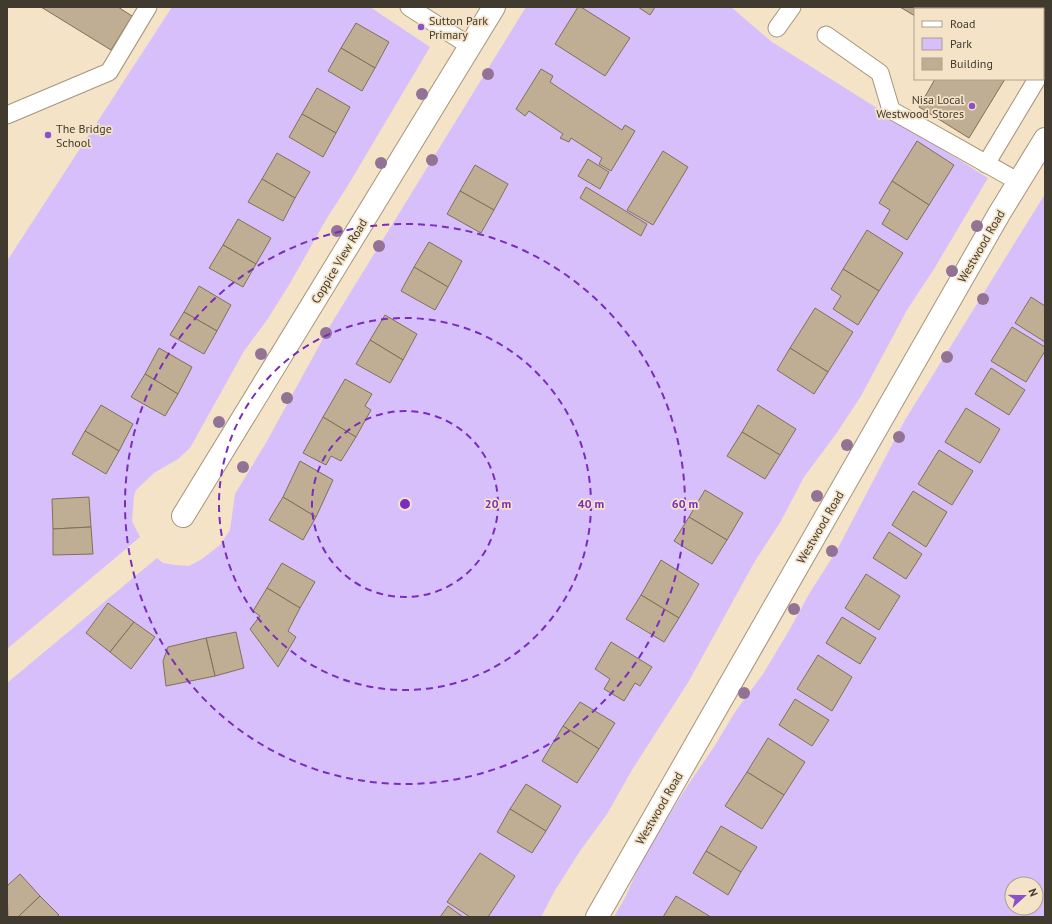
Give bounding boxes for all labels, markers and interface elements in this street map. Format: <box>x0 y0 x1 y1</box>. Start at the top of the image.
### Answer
legend <box>914 8 1044 80</box>
place label: Sutton Park Primary <box>429 13 488 42</box>
text: Road <box>950 16 975 31</box>
marker: Sutton Park Primary <box>416 22 426 32</box>
text: Park <box>950 36 972 51</box>
text: Building <box>950 56 993 71</box>
place label: Nisa Local Westwood Stores <box>876 92 964 121</box>
marker: Nisa Local Westwood Stores <box>967 101 977 111</box>
place label: The Bridge School <box>56 121 112 150</box>
marker: The Bridge School <box>43 130 53 140</box>
street label: Westwood Road <box>954 207 1008 285</box>
street label: Coppice View Road <box>308 216 370 306</box>
street label: Westwood Road <box>793 488 847 566</box>
text: 20 m <box>485 496 511 511</box>
text: 40 m <box>578 496 604 511</box>
text: 60 m <box>672 496 698 511</box>
centre of rings <box>398 497 412 511</box>
street label: Westwood Road <box>632 769 686 847</box>
north arrow <box>1004 876 1044 916</box>
text: N <box>1026 887 1041 898</box>

